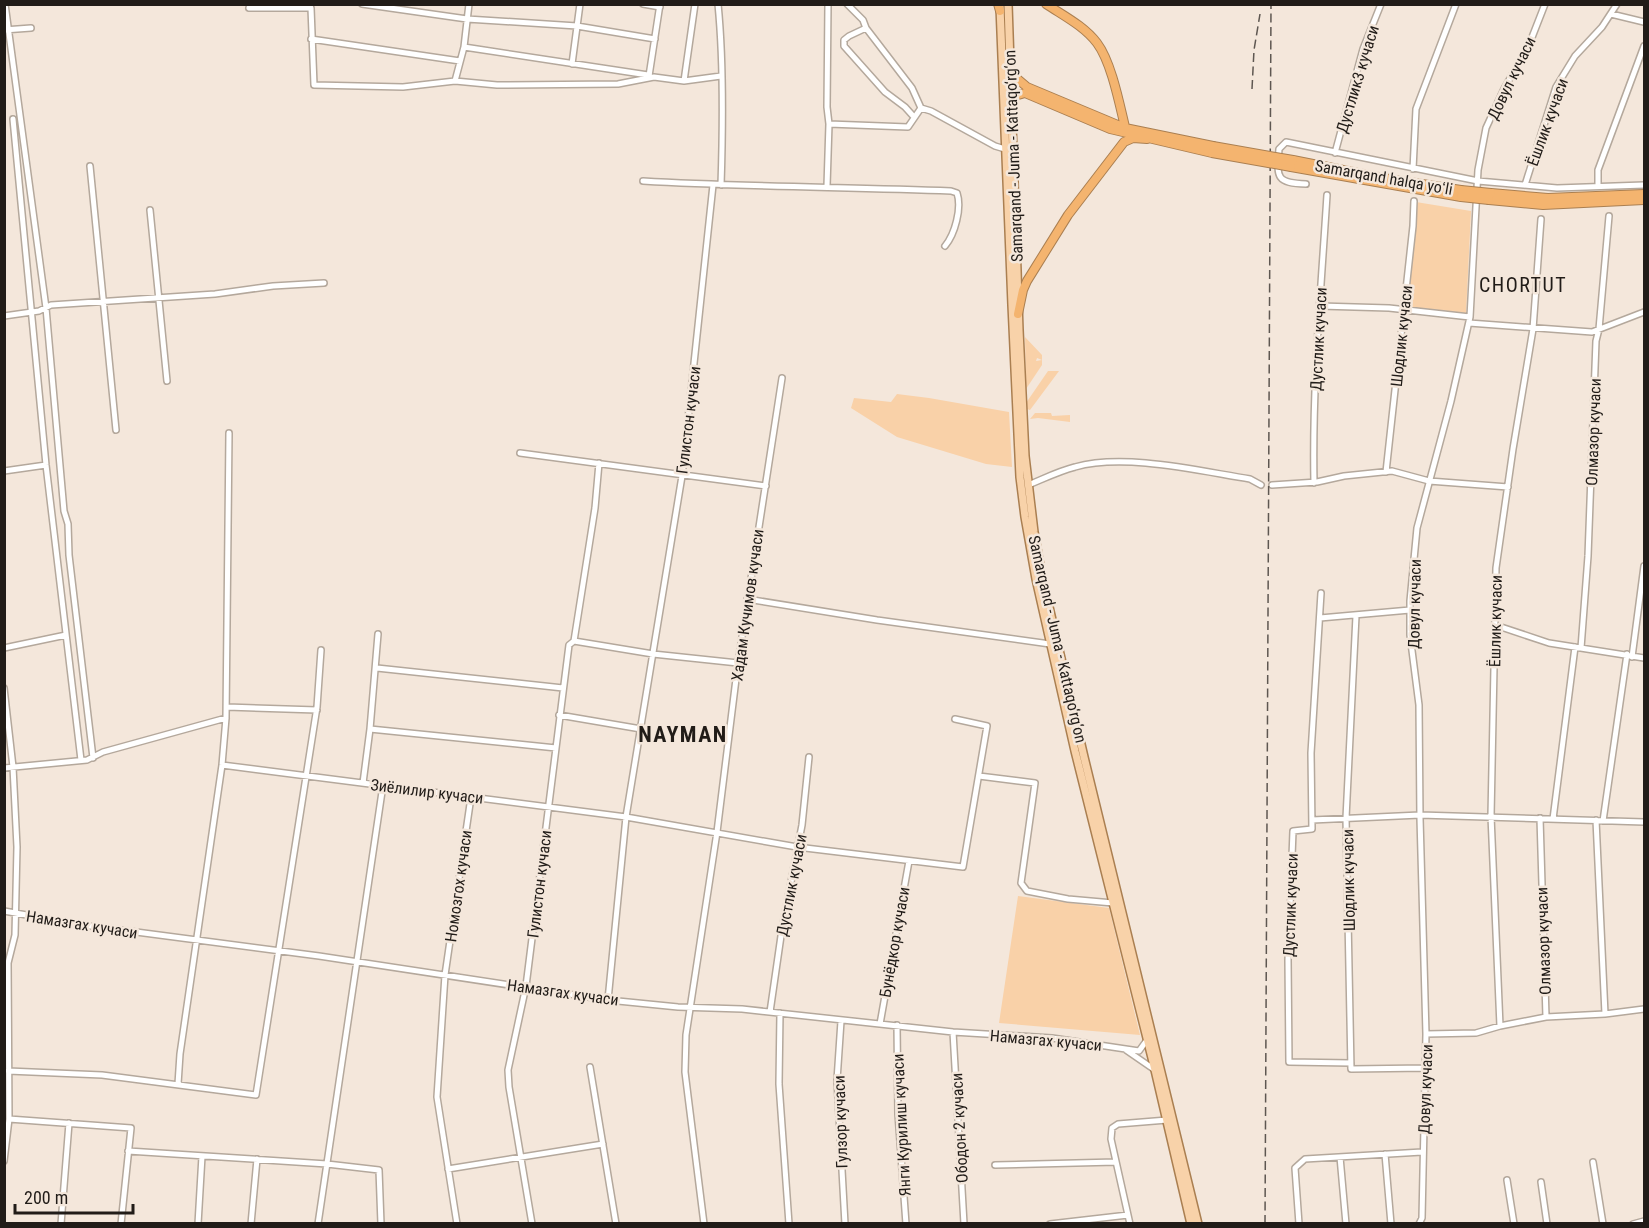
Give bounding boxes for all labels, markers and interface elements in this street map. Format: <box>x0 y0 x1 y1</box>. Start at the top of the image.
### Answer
street label: Дустлик3 кучаси <box>1332 23 1383 135</box>
street label: Довул кучаси <box>1483 34 1540 123</box>
street label: Samarqand - Juma - Kattaqo‘rg‘on <box>1000 50 1027 262</box>
street label: Ёшлик кучаси <box>1523 76 1572 169</box>
street label: Samarqand halqa yoʻli <box>1314 156 1454 199</box>
district label: CHORTUT <box>1479 273 1567 297</box>
street label: Шодлик кучаси <box>1387 284 1416 388</box>
street label: Дустлик кучаси <box>1306 287 1331 391</box>
street label: Гулистон кучаси <box>672 365 705 475</box>
street label: Олмазор кучаси <box>1582 378 1605 486</box>
street label: Хадам Кучимов кучаси <box>727 528 768 682</box>
street label: Samarqand - Juma - Kattaqo‘rg‘on <box>1024 534 1091 745</box>
street label: Довул кучаси <box>1404 559 1425 649</box>
street label: Ёшлик кучаси <box>1485 575 1506 667</box>
district label: NAYMAN <box>638 722 728 747</box>
street label: Зиёлилир кучаси <box>370 775 484 808</box>
street label: Номозгох кучаси <box>441 829 476 943</box>
street label: Гулистон кучаси <box>523 829 556 939</box>
street label: Шодлик кучаси <box>1338 829 1359 931</box>
street label: Дустлик кучаси <box>772 832 811 938</box>
street label: Дустлик кучаси <box>1279 853 1302 957</box>
street label: Бунёдкор кучаси <box>875 885 914 999</box>
street label: Олмазор кучаси <box>1532 887 1555 995</box>
street label: Намазгах кучаси <box>25 906 139 943</box>
street label: Намазгах кучаси <box>506 975 620 1010</box>
street label: Намазгах кучаси <box>989 1026 1103 1055</box>
street label: Довул кучаси <box>1414 1044 1437 1134</box>
street label: Янги Курилиш кучаси <box>888 1053 915 1197</box>
street label: Ободон 2 кучаси <box>947 1073 972 1183</box>
street label: Гулзор кучаси <box>829 1075 852 1169</box>
scale bar <box>15 1177 134 1215</box>
text: 200 m <box>24 1187 68 1208</box>

